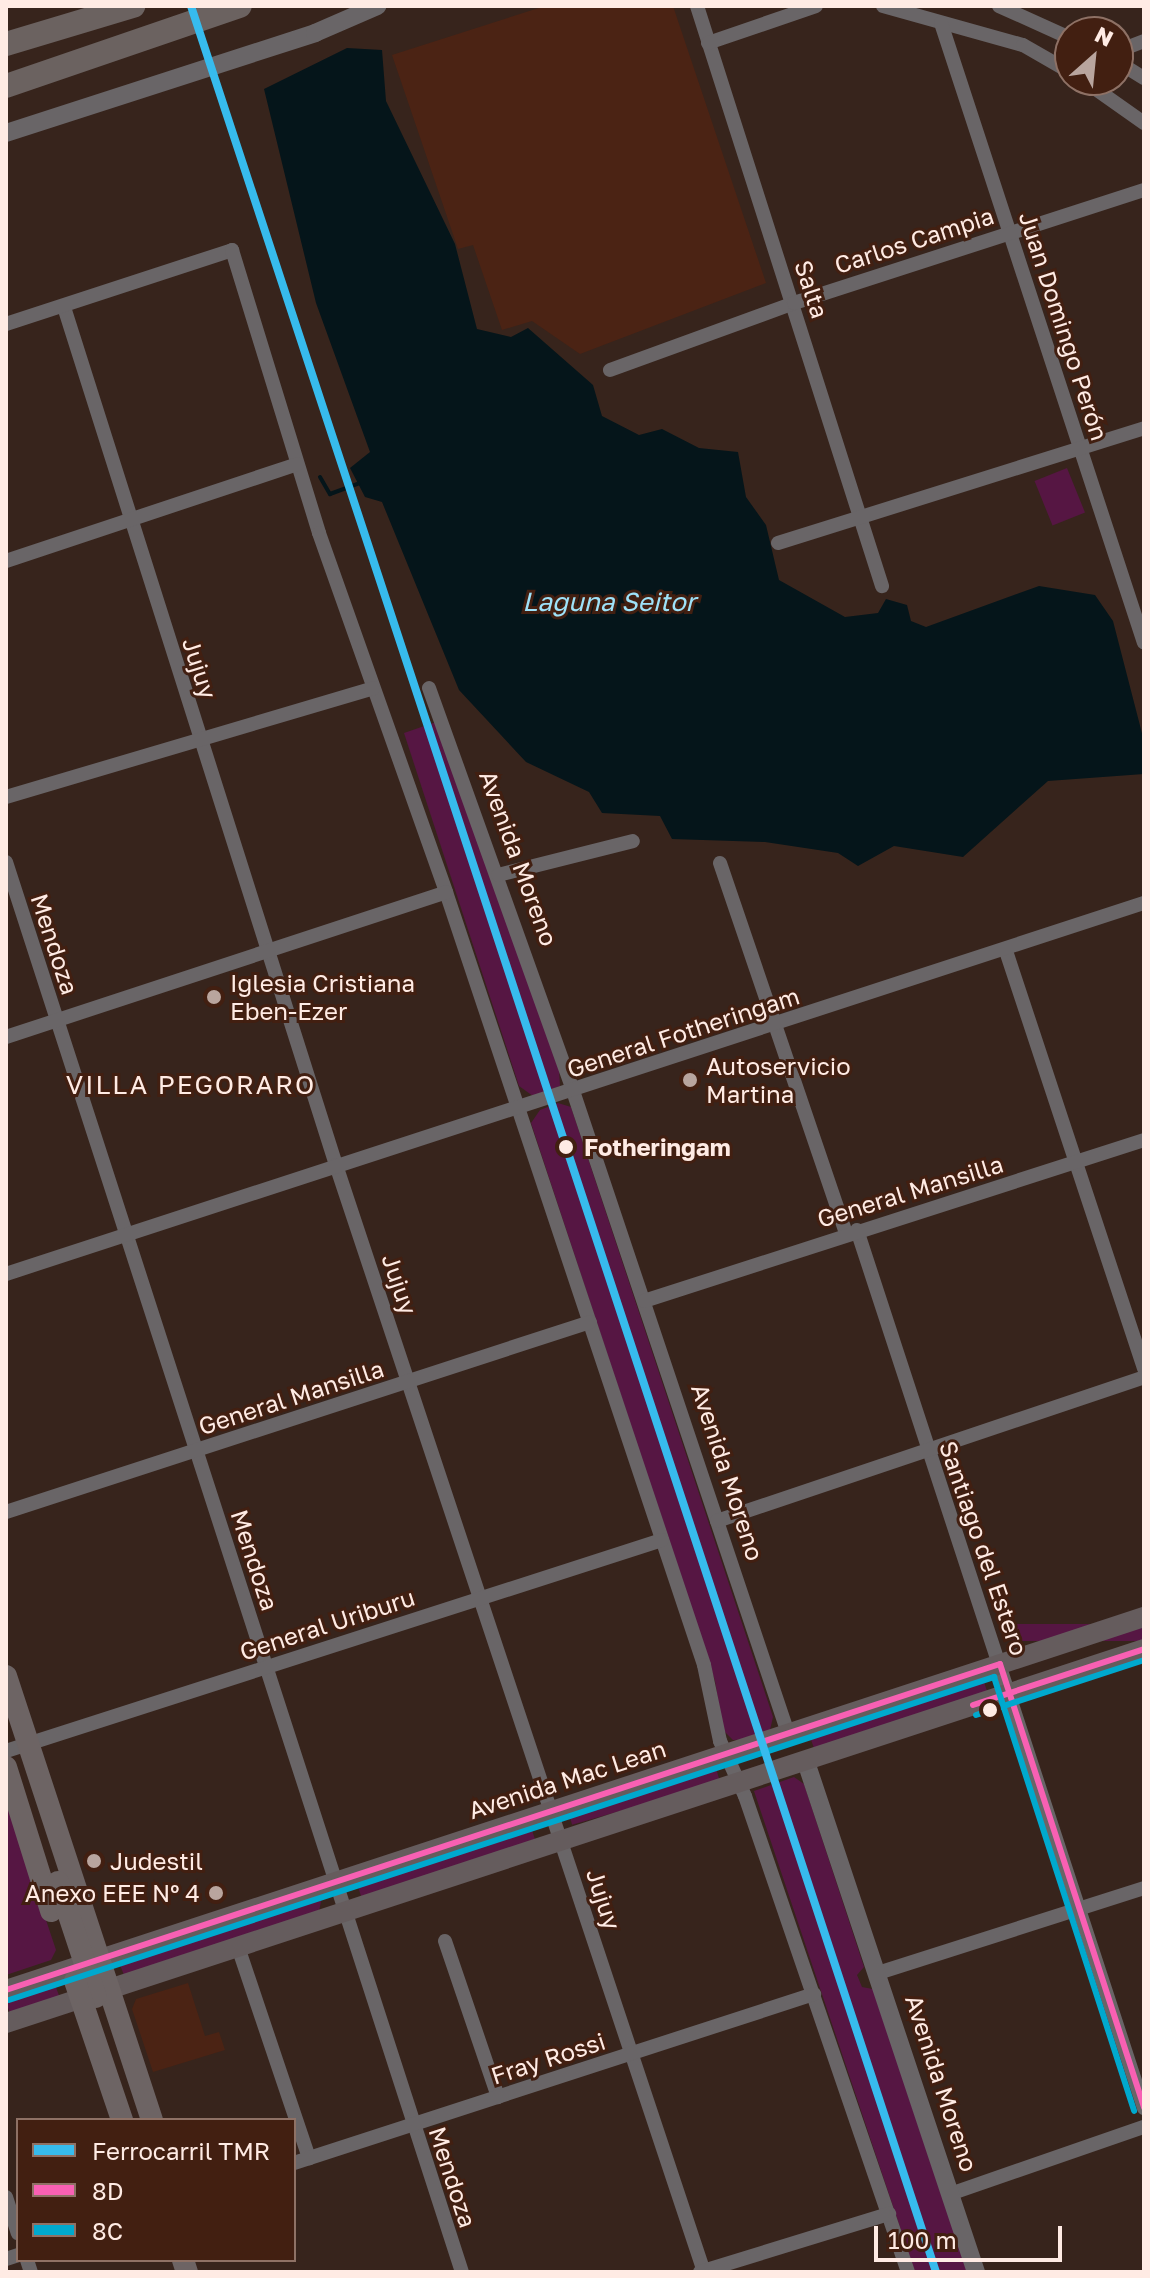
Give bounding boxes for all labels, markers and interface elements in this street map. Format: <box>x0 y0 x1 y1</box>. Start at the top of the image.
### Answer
north arrow <box>1054 16 1134 96</box>
text: N <box>1091 20 1118 52</box>
street label: Carlos Campia <box>831 201 997 279</box>
street label: Juan Domingo Perón <box>1013 208 1115 444</box>
street label: Salta <box>789 256 835 322</box>
water label: Laguna Seitor <box>522 586 696 618</box>
street label: Jujuy <box>177 634 223 702</box>
street label: Avenida Moreno <box>474 766 564 950</box>
street label: Mendoza <box>25 890 85 998</box>
place label: Iglesia Cristiana Eben-Ezer <box>230 969 415 1025</box>
street label: General Fotheringam <box>563 981 803 1083</box>
marker: Iglesia Cristiana Eben-Ezer <box>205 988 223 1006</box>
place label: Autoservicio Martina <box>706 1052 851 1108</box>
district label: VILLA PEGORARO <box>66 1069 316 1101</box>
marker: Autoservicio Martina <box>681 1071 699 1089</box>
place label: Fotheringam <box>584 1133 731 1161</box>
marker: Fotheringam <box>555 1136 577 1158</box>
street label: General Mansilla <box>814 1149 1006 1233</box>
street label: Jujuy <box>376 1250 424 1318</box>
street label: General Mansilla <box>195 1353 387 1441</box>
street label: Avenida Moreno <box>686 1380 770 1564</box>
street label: Santiago del Estero <box>934 1437 1034 1659</box>
street label: Mendoza <box>225 1506 285 1614</box>
street label: General Uriburu <box>236 1582 418 1666</box>
unlabelled marker <box>982 1702 998 1718</box>
street label: Avenida Mac Lean <box>465 1733 669 1825</box>
place label: Judestil <box>110 1847 203 1875</box>
marker: Judestil <box>85 1852 103 1870</box>
street label: Jujuy <box>581 1865 627 1933</box>
place label: Anexo EEE Nº 4 <box>25 1879 200 1907</box>
marker: Anexo EEE Nº 4 <box>207 1884 225 1902</box>
street label: Avenida Moreno <box>900 1991 984 2175</box>
street label: Fray Rossi <box>487 2026 609 2090</box>
legend <box>16 2118 296 2262</box>
street label: Mendoza <box>423 2123 483 2231</box>
text: Ferrocarril TMR <box>92 2136 270 2165</box>
text: 8D <box>92 2176 123 2205</box>
scale bar <box>878 2210 1066 2260</box>
text: 8C <box>92 2216 123 2245</box>
text: 100 m <box>888 2225 957 2254</box>

